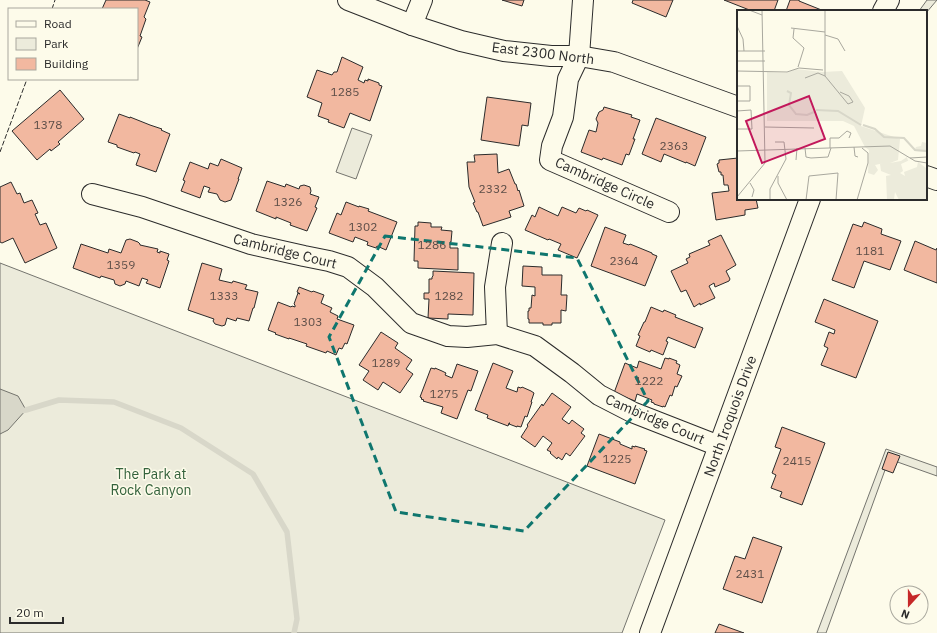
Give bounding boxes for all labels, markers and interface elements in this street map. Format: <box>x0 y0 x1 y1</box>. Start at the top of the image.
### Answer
legend <box>8 8 138 80</box>
inset map <box>737 10 927 200</box>
text: Road <box>44 16 72 31</box>
text: Park <box>44 36 69 51</box>
street label: East 2300 North <box>491 38 595 68</box>
text: Building <box>44 56 89 71</box>
house number: 1285 <box>331 84 359 99</box>
house number: 1378 <box>34 117 62 132</box>
house number: 2363 <box>660 138 688 153</box>
street label: Cambridge Circle <box>552 153 658 213</box>
house number: 2332 <box>479 181 507 196</box>
house number: 1326 <box>274 194 302 209</box>
house number: 1302 <box>349 219 377 234</box>
street label: Cambridge Court <box>231 229 339 273</box>
house number: 1286 <box>418 237 446 252</box>
house number: 1181 <box>856 243 884 258</box>
house number: 2364 <box>610 253 638 268</box>
house number: 1359 <box>107 257 135 272</box>
house number: 1333 <box>210 288 238 303</box>
house number: 1282 <box>435 288 463 303</box>
house number: 1303 <box>294 314 322 329</box>
street label: North Iroquois Drive <box>700 353 760 479</box>
house number: 1289 <box>372 355 400 370</box>
house number: 1222 <box>635 373 663 388</box>
house number: 1275 <box>430 386 458 401</box>
street label: Cambridge Court <box>603 390 707 448</box>
house number: 1225 <box>603 451 631 466</box>
house number: 2415 <box>783 453 811 468</box>
park label: The Park at Rock Canyon <box>110 465 192 499</box>
house number: 2431 <box>736 566 764 581</box>
north arrow <box>889 585 929 625</box>
scale bar <box>10 599 63 625</box>
text: 20 m <box>16 605 44 620</box>
text: N <box>899 606 912 622</box>

